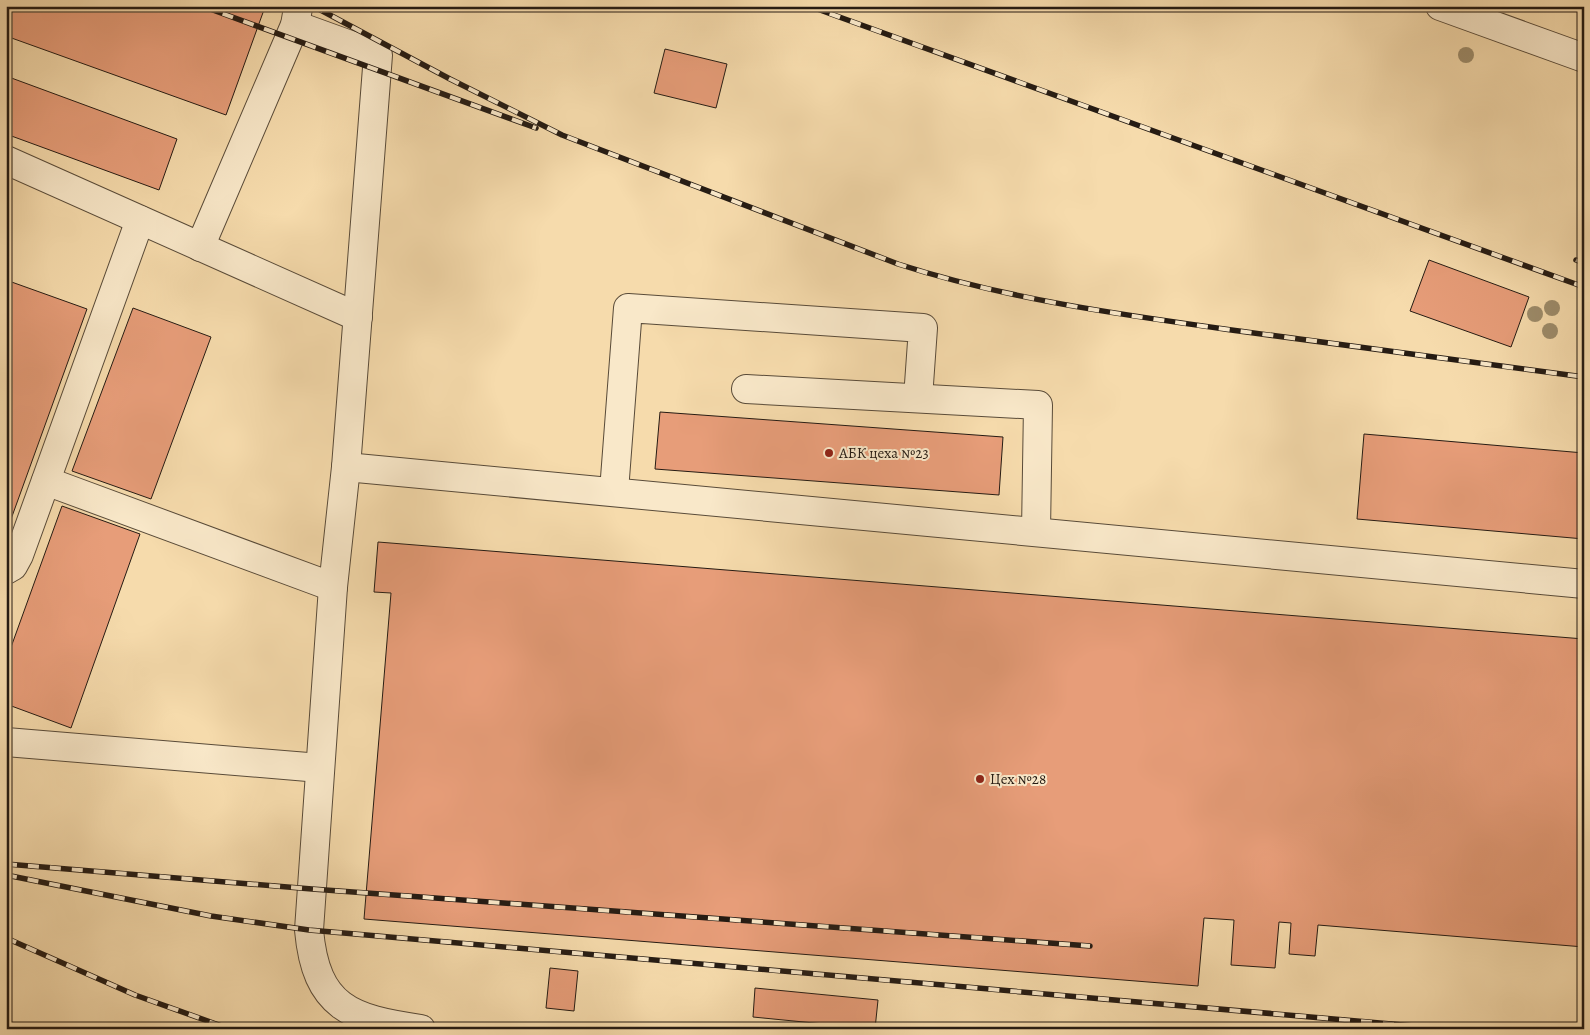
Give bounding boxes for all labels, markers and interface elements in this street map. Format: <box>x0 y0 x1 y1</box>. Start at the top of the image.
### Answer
place label: АБК цеха №23 <box>838 443 929 463</box>
marker: АБК цеха №23 <box>823 447 835 459</box>
place label: Цех №28 <box>990 769 1046 789</box>
marker: Цех №28 <box>974 773 986 785</box>

